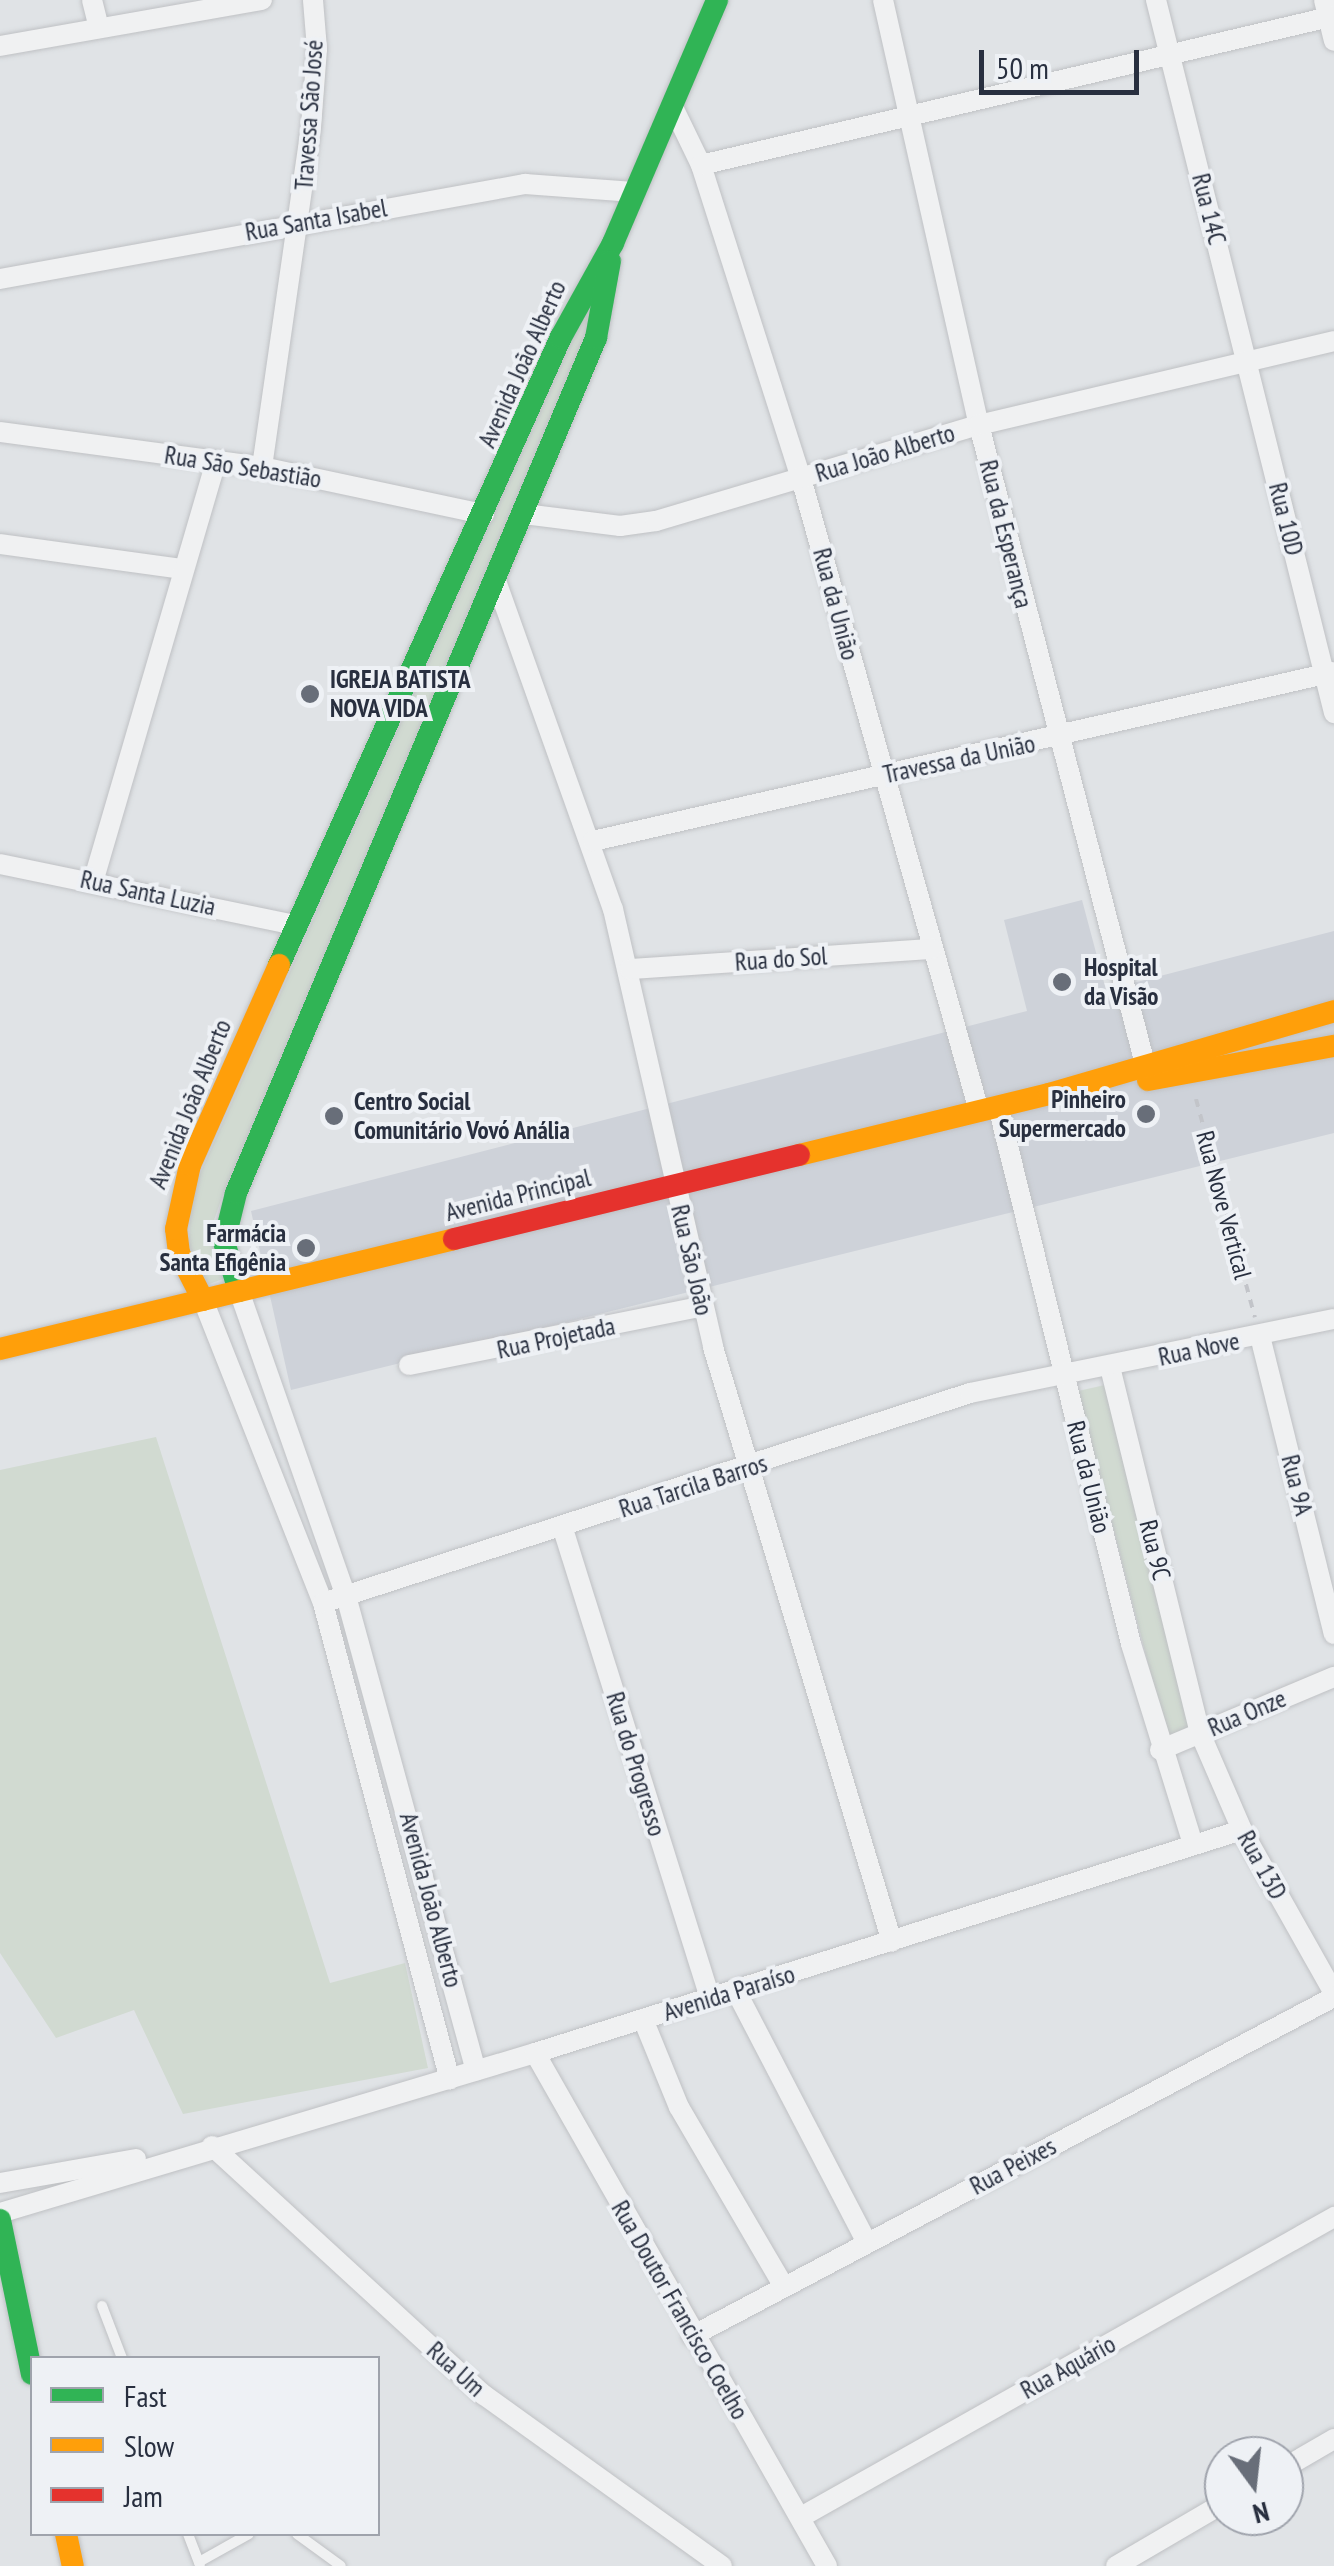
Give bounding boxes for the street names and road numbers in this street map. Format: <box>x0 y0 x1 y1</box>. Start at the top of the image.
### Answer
street label: Travessa São José <box>289 39 329 191</box>
street label: Rua 14C <box>1186 170 1232 248</box>
street label: Rua Santa Isabel <box>243 193 389 247</box>
street label: Avenida João Alberto <box>472 276 572 452</box>
street label: Rua João Alberto <box>811 417 959 489</box>
street label: Rua São Sebastião <box>162 440 324 494</box>
street label: Rua da Esperança <box>973 457 1039 611</box>
street label: Rua 10D <box>1263 480 1309 558</box>
street label: Rua da União <box>807 545 865 663</box>
street label: Travessa da União <box>880 728 1038 790</box>
street label: Rua Santa Luzia <box>78 864 218 922</box>
street label: Rua do Sol <box>734 941 828 977</box>
street label: Avenida João Alberto <box>142 1015 238 1193</box>
street label: Rua Nove Vertical <box>1190 1127 1258 1283</box>
street label: Avenida Principal <box>442 1162 594 1228</box>
street label: Rua São João <box>665 1202 719 1318</box>
street label: Rua Projetada <box>494 1311 618 1365</box>
street label: Rua Nove <box>1156 1326 1242 1372</box>
street label: Rua da União <box>1061 1418 1117 1536</box>
street label: Rua Tarcila Barros <box>615 1448 771 1524</box>
street label: Rua 9A <box>1275 1452 1319 1518</box>
street label: Rua 9C <box>1133 1517 1177 1583</box>
street label: Rua Onze <box>1203 1683 1291 1743</box>
street label: Rua do Progresso <box>600 1688 672 1840</box>
street label: Avenida João Alberto <box>393 1809 469 1991</box>
street label: Rua 13D <box>1231 1825 1293 1905</box>
street label: Avenida Paraíso <box>660 1959 798 2027</box>
street label: Rua Peixes <box>965 2131 1061 2201</box>
street label: Rua Doutor Francisco Coelho <box>605 2195 755 2425</box>
street label: Rua Aquário <box>1015 2329 1121 2405</box>
street label: Rua Um <box>421 2335 491 2403</box>

